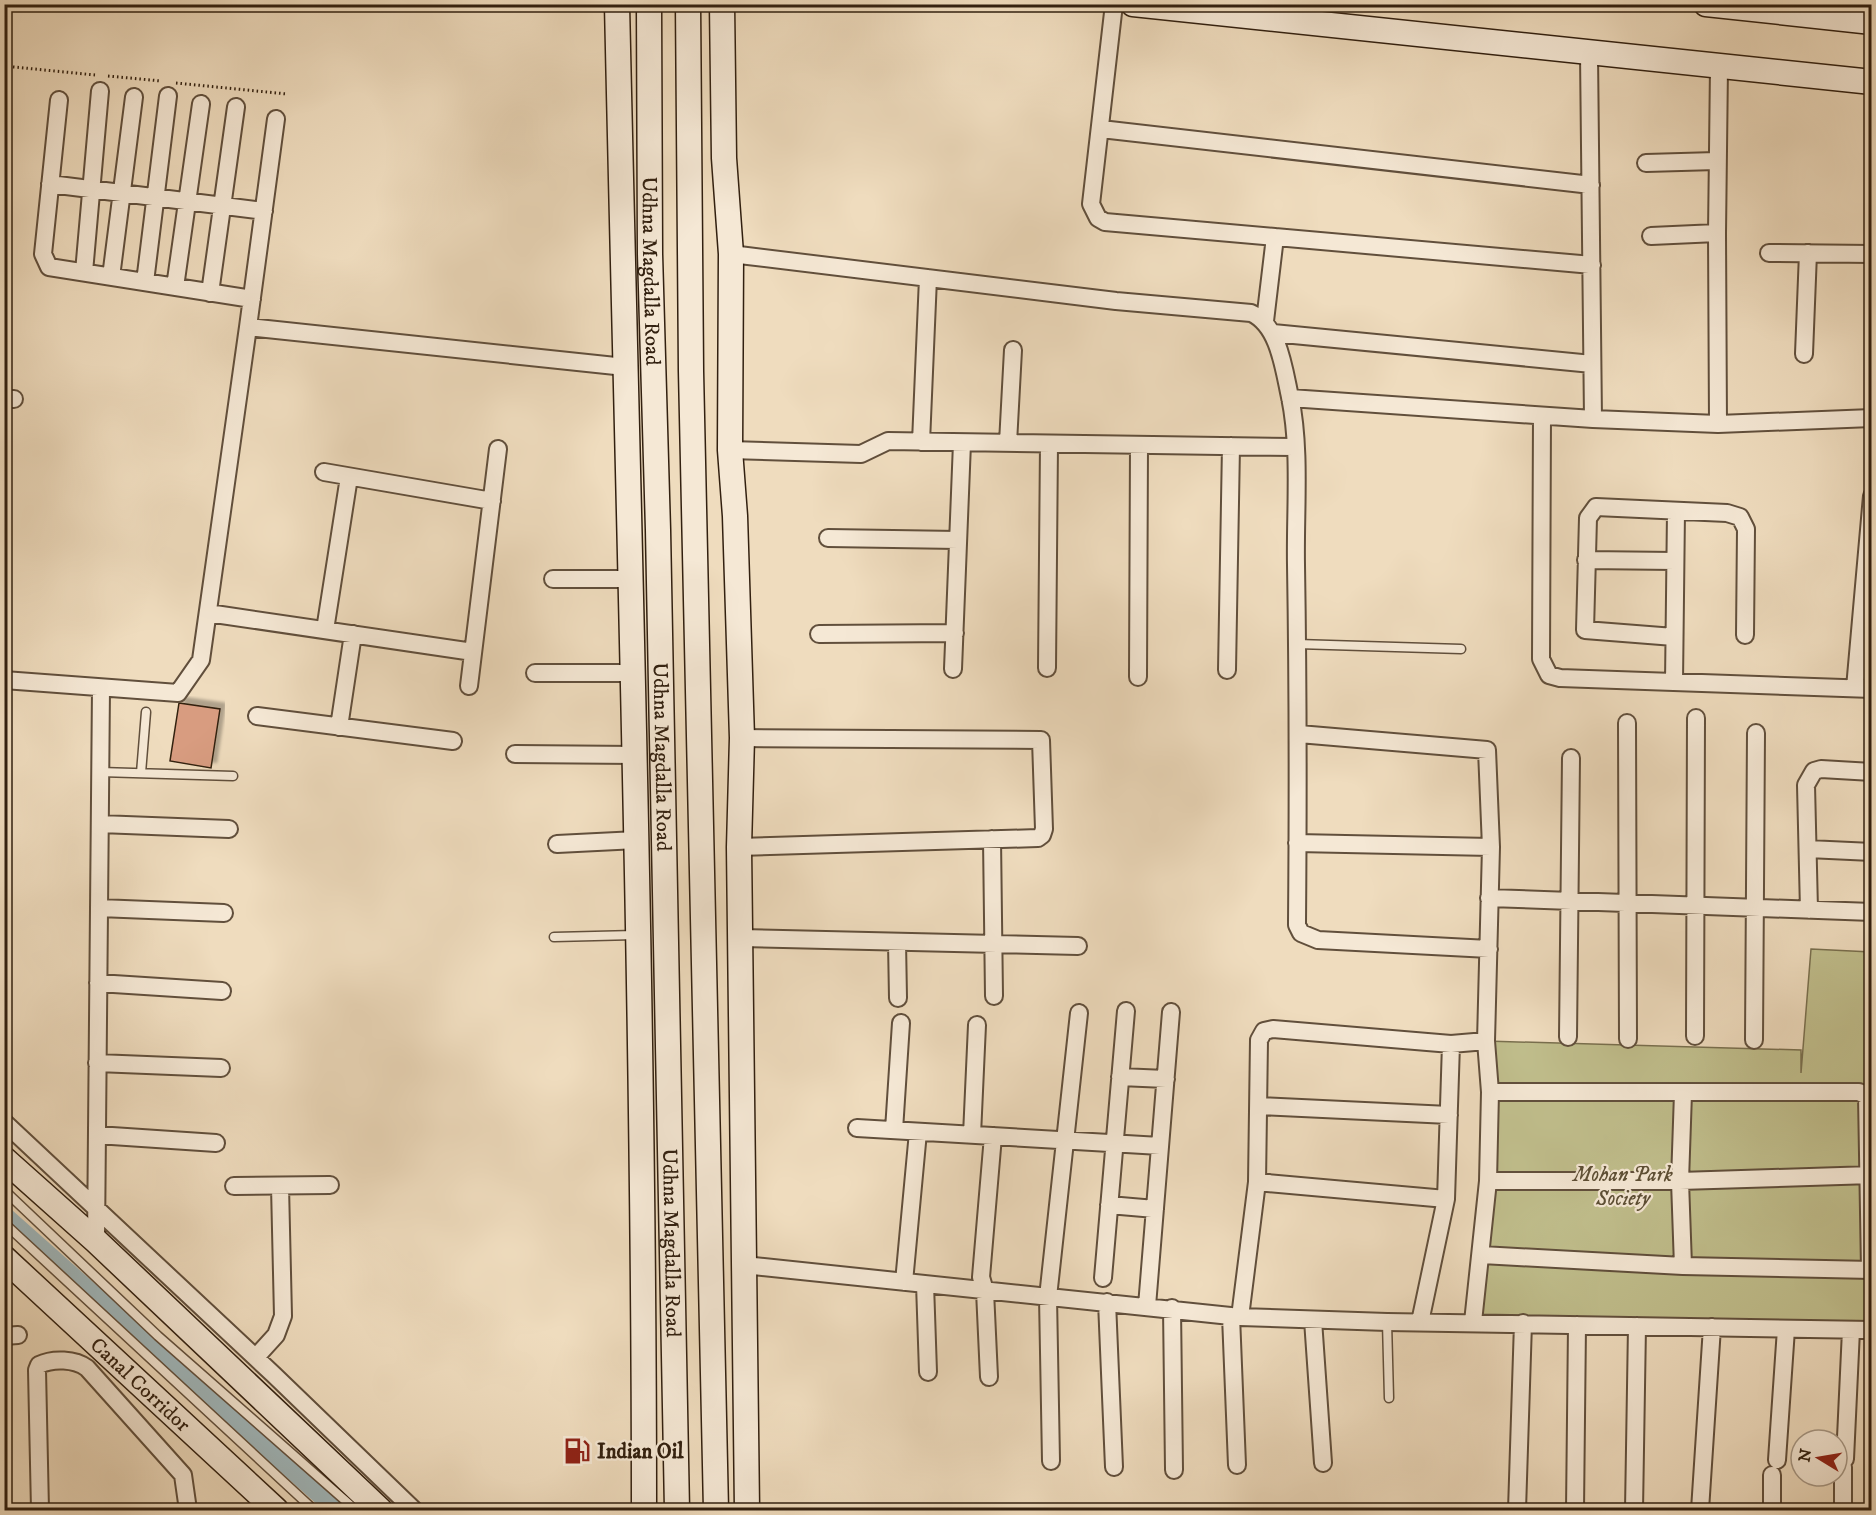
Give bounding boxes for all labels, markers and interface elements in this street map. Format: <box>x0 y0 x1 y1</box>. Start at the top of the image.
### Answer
street label: Udhna Magdalla Road <box>636 176 665 366</box>
street label: Udhna Magdalla Road <box>647 662 676 852</box>
street label: Udhna Magdalla Road <box>656 1148 686 1338</box>
park label: Mohan Park Society <box>1571 1162 1673 1212</box>
street label: Canal Corridor <box>84 1332 195 1438</box>
north arrow <box>1789 1428 1849 1488</box>
fuel station icon: Indian Oil <box>562 1436 592 1466</box>
place label: Indian Oil <box>597 1439 684 1465</box>
text: N <box>1794 1447 1816 1464</box>

